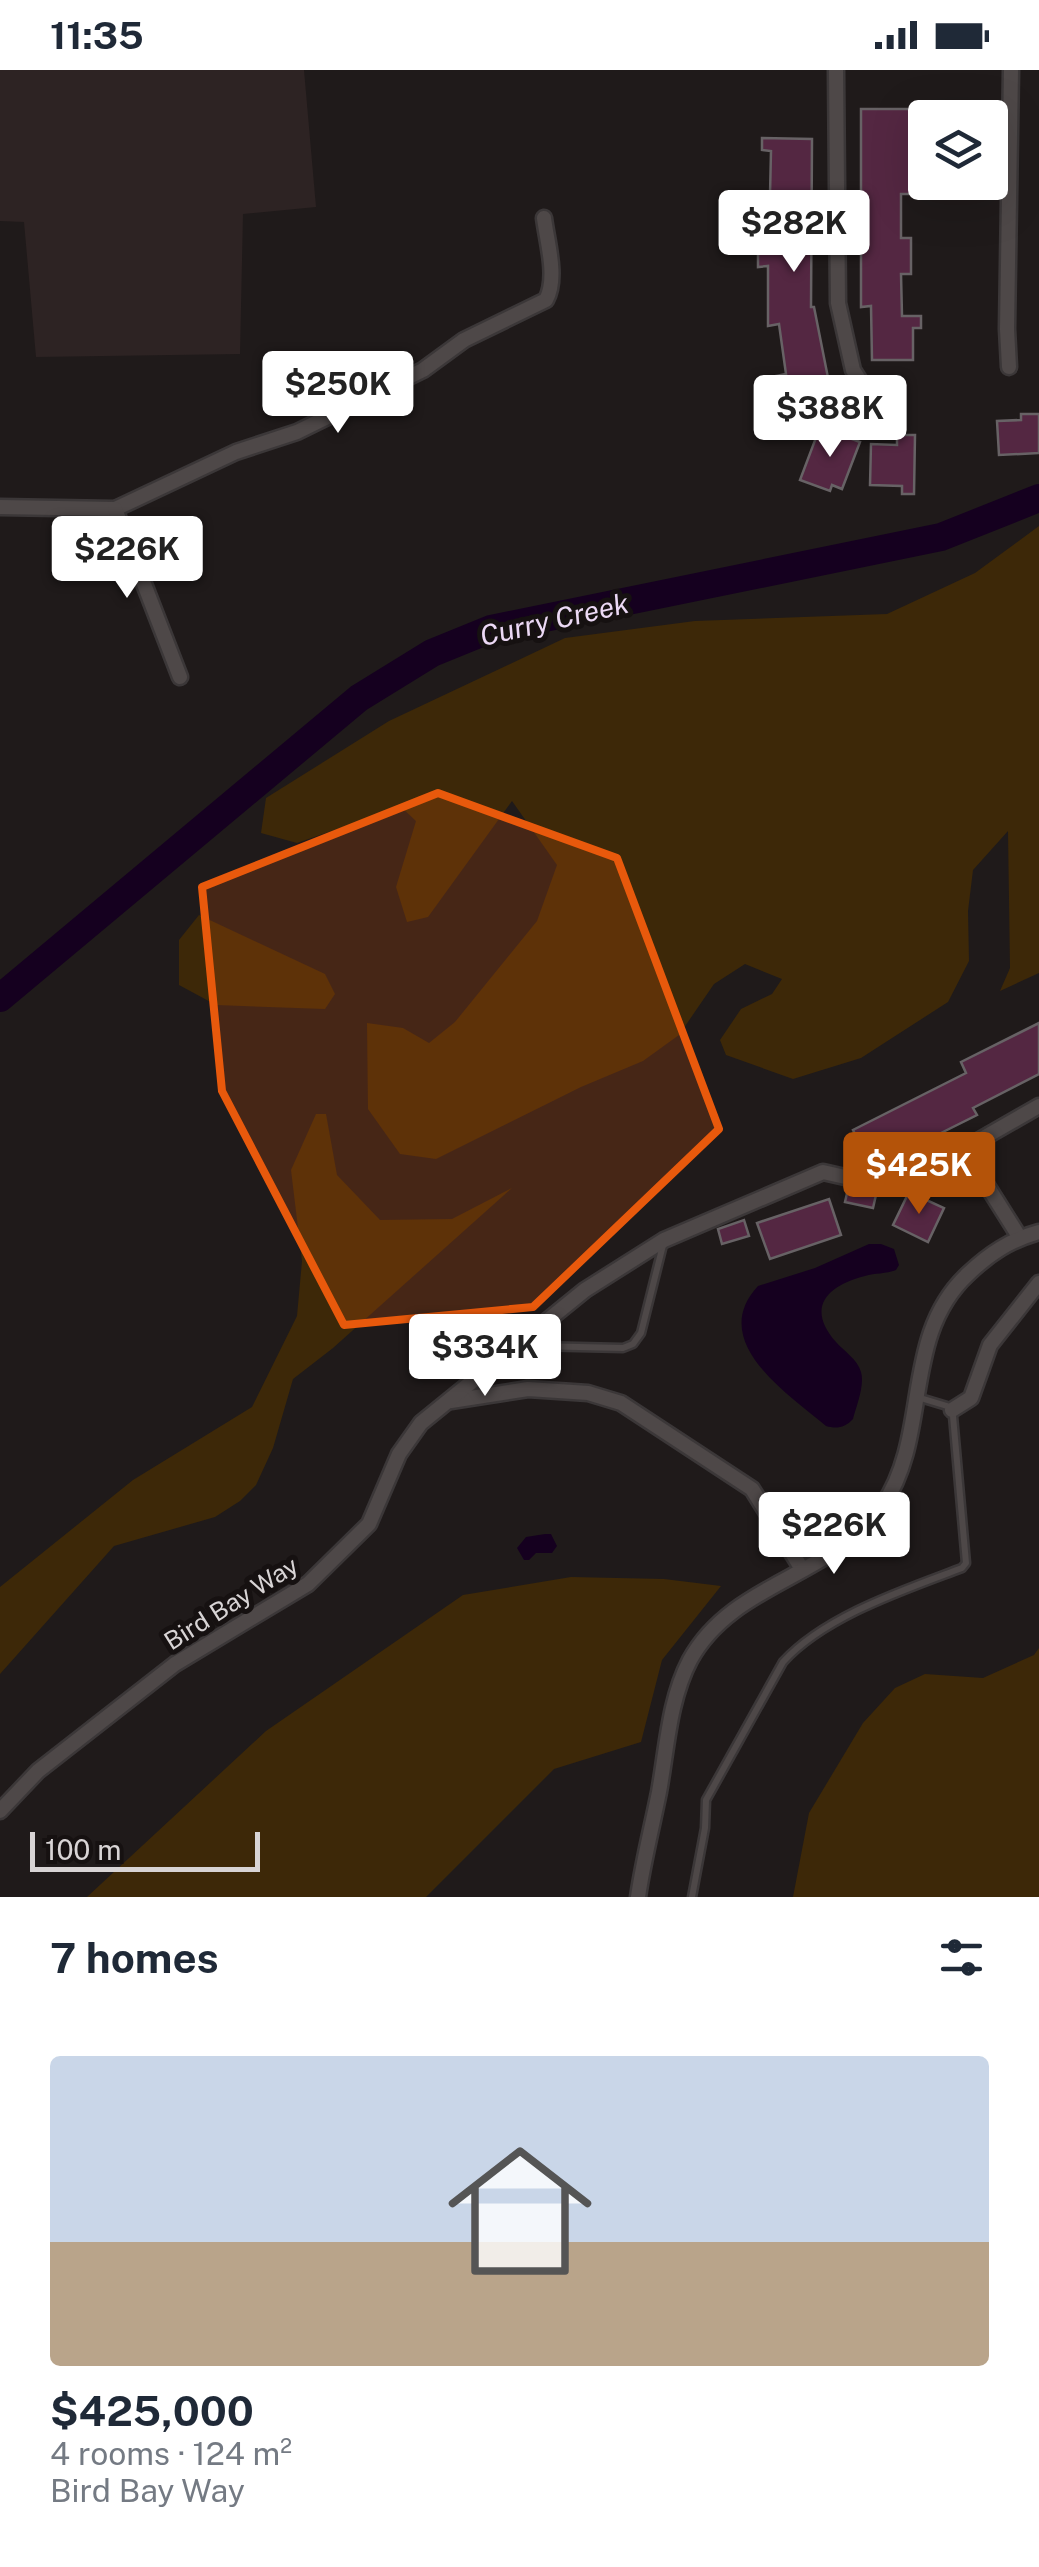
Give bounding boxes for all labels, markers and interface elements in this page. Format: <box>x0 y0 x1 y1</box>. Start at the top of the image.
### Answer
text: 11:35 <box>50 13 144 58</box>
map controls <box>908 100 1008 200</box>
button: layers <box>908 100 1008 200</box>
pin: $282K <box>724 190 864 275</box>
text: $282K <box>741 204 847 241</box>
pin: $250K <box>268 351 408 436</box>
text: $250K <box>284 365 392 402</box>
pin: $388K <box>760 375 900 460</box>
text: $388K <box>776 389 884 426</box>
pin: $226K <box>57 516 197 601</box>
text: $226K <box>74 530 180 567</box>
water label: Curry Creek <box>476 586 632 652</box>
pin: $425K <box>849 1132 989 1217</box>
text: $425K <box>865 1146 973 1183</box>
pin: $334K <box>415 1314 555 1399</box>
text: $334K <box>431 1328 539 1365</box>
pin: $226K <box>764 1492 904 1577</box>
text: $226K <box>781 1506 887 1543</box>
street label: Bird Bay Way <box>159 1550 303 1656</box>
scale bar <box>30 1827 260 1872</box>
text: 100 m <box>45 1833 122 1866</box>
icon: filters <box>934 1930 989 1985</box>
text: 7 homes <box>50 1933 219 1982</box>
icon: home <box>430 2121 610 2301</box>
text: $425,000 <box>50 2386 254 2435</box>
text: 4 rooms · 124 m² <box>50 2435 292 2472</box>
text: Bird Bay Way <box>50 2472 245 2509</box>

